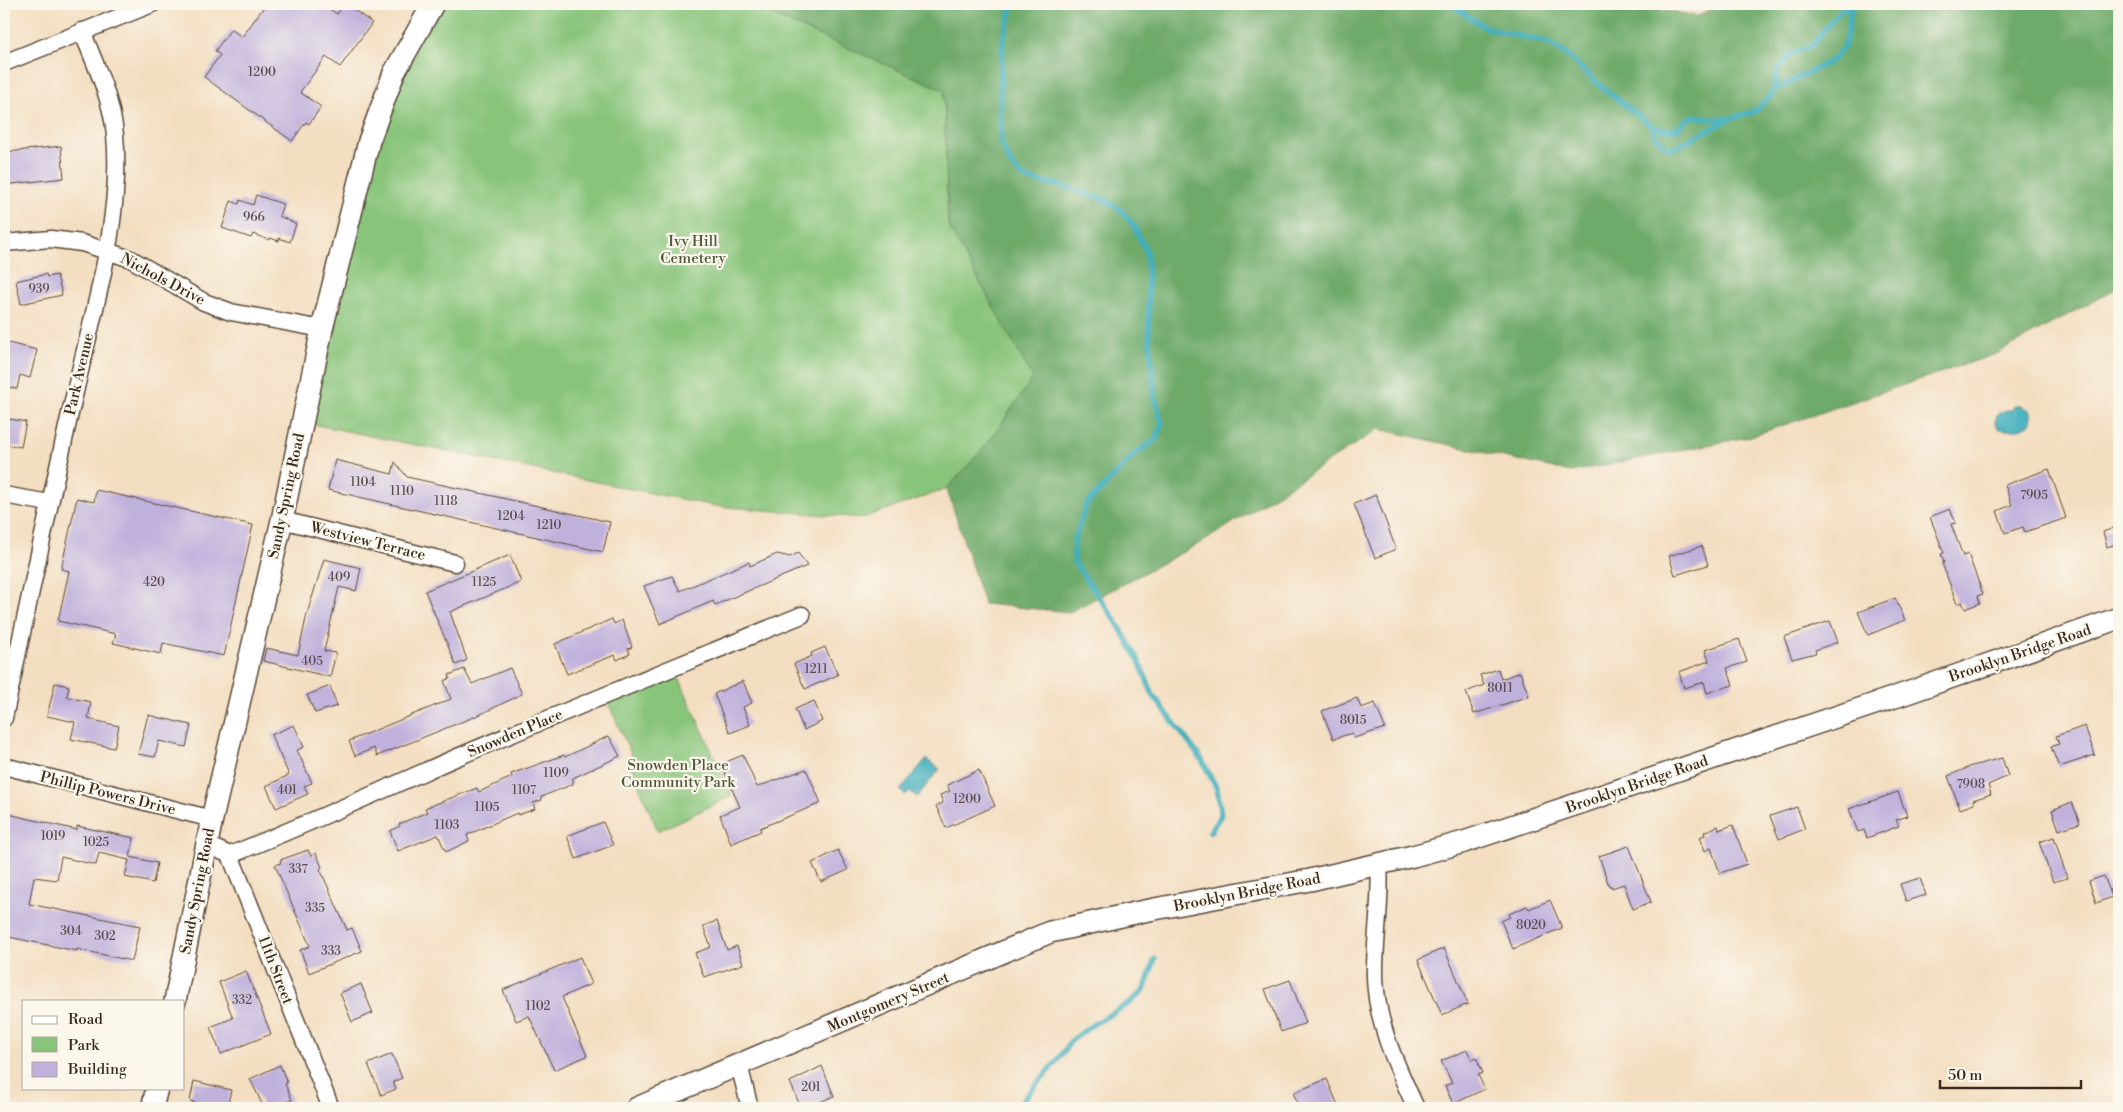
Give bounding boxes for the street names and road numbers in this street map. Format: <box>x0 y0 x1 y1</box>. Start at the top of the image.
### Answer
street label: Nichols Drive <box>117 249 208 310</box>
street label: Park Avenue <box>61 331 98 417</box>
street label: Sandy Spring Road <box>264 431 309 561</box>
street label: Westview Terrace <box>307 518 428 565</box>
street label: Brooklyn Bridge Road <box>1946 620 2094 687</box>
street label: Snowden Place <box>465 705 566 762</box>
street label: Brooklyn Bridge Road <box>1563 751 1711 818</box>
street label: Phillip Powers Drive <box>38 767 178 820</box>
street label: Sandy Spring Road <box>176 826 219 956</box>
street label: Brooklyn Bridge Road <box>1171 869 1323 916</box>
street label: 11th Street <box>254 933 297 1008</box>
street label: Montgomery Street <box>824 968 953 1037</box>

